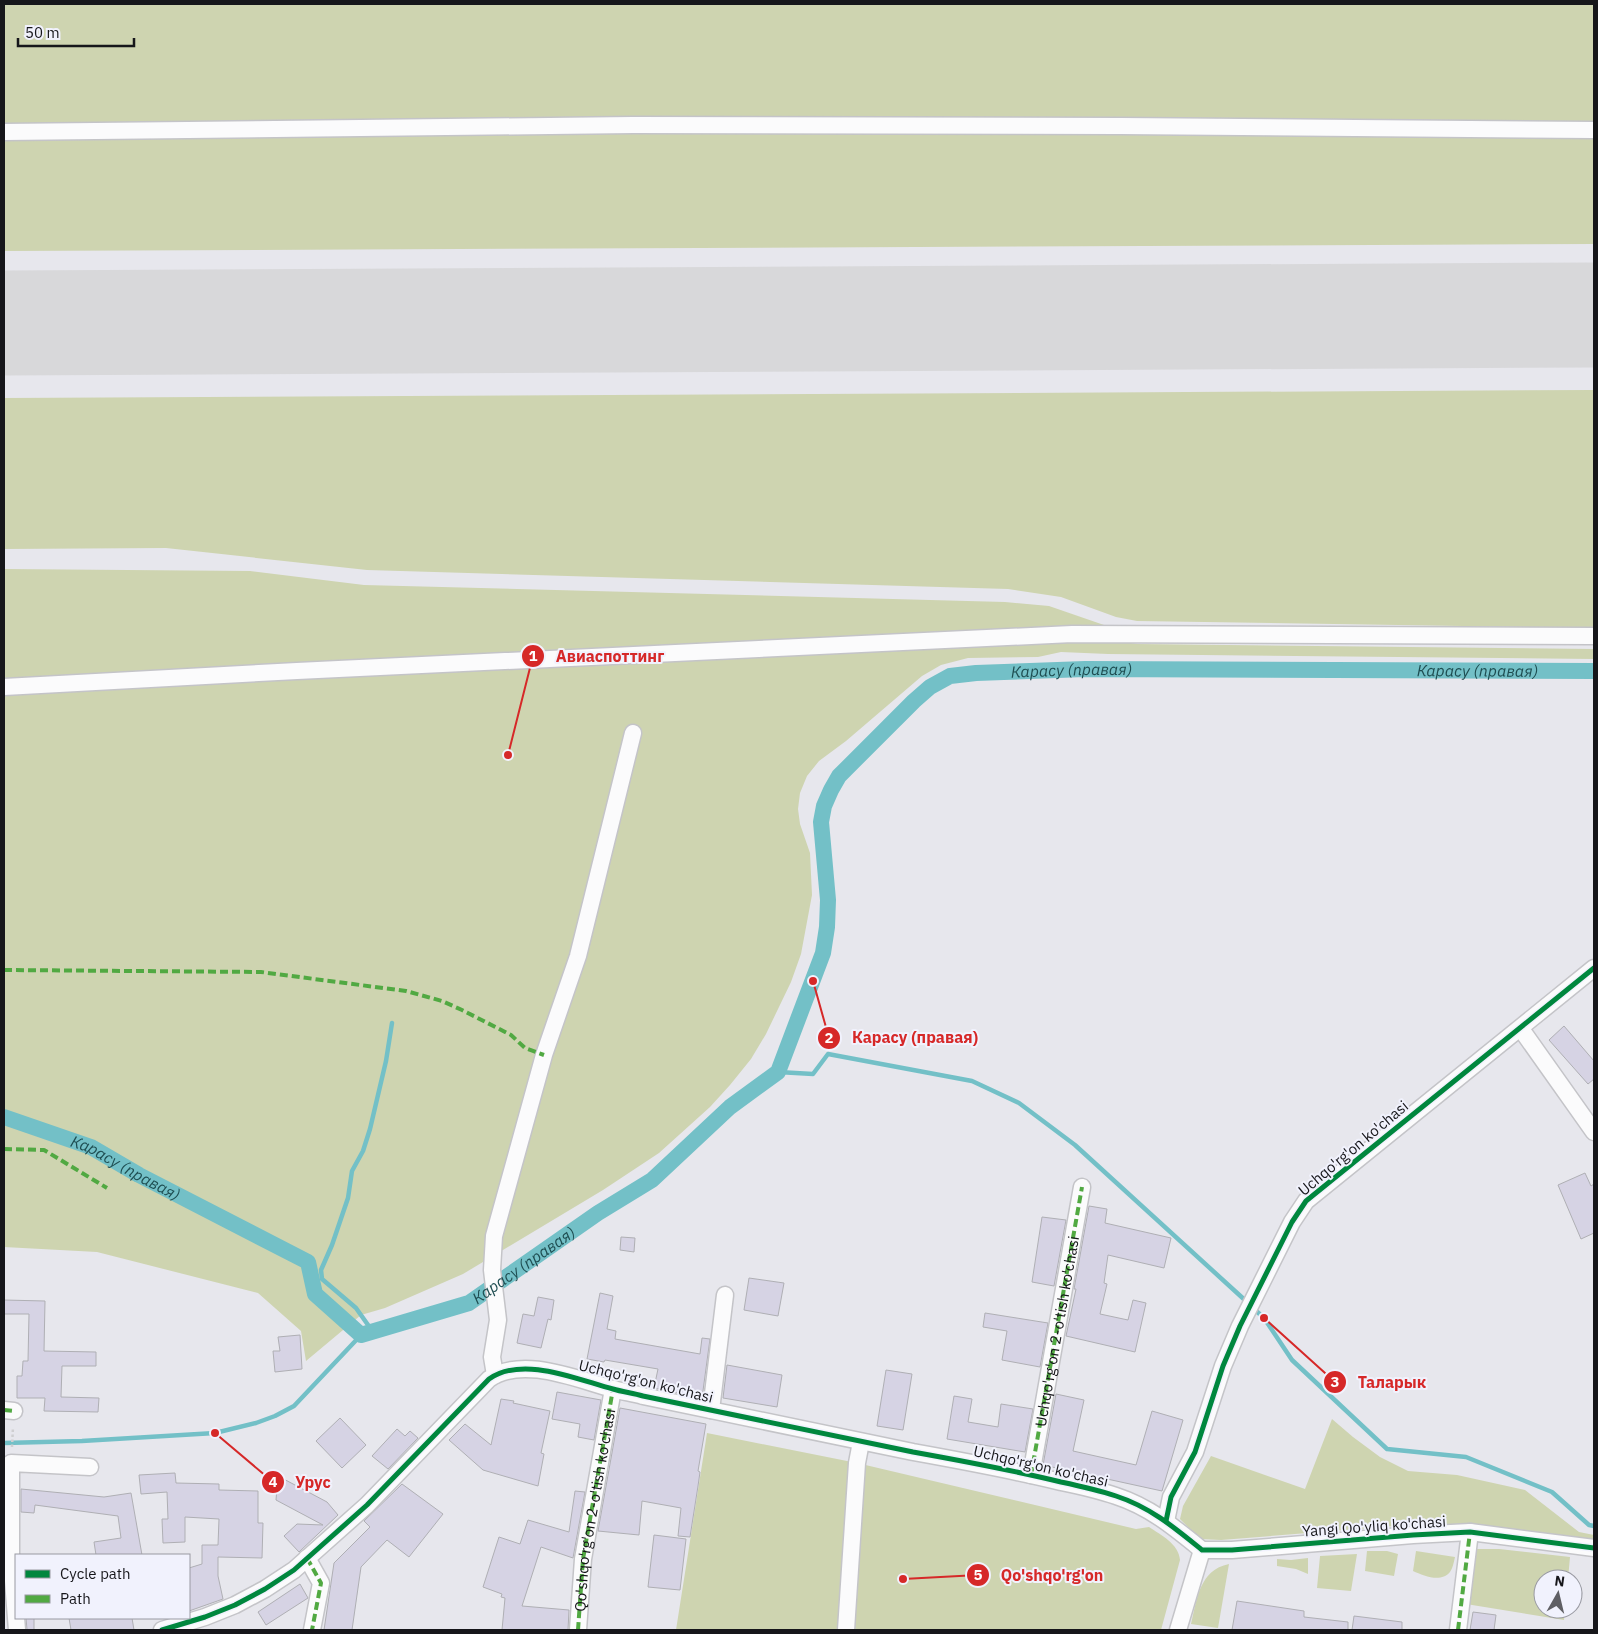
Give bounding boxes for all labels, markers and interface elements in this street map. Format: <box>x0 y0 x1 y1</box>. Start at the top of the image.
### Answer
scale bar <box>18 15 134 47</box>
text: 50 m <box>25 23 60 42</box>
callout: Авиаспоттинг <box>521 640 674 671</box>
text: 1 <box>528 646 538 665</box>
text: Авиаспоттинг <box>556 646 664 666</box>
water label: Карасу (правая) <box>1010 659 1132 682</box>
water label: Карасу (правая) <box>1417 660 1538 681</box>
callout: Карасу (правая) <box>817 1022 988 1053</box>
text: Карасу (правая) <box>852 1027 978 1047</box>
text: 2 <box>824 1028 834 1047</box>
street label: Uchqo'rg'on ko'chasi <box>1294 1096 1412 1200</box>
water label: Карасу (правая) <box>68 1131 184 1204</box>
water label: Карасу (правая) <box>468 1222 579 1308</box>
street label: Uchqo'rg'on 2-o'tish ko'chasi <box>1030 1234 1083 1428</box>
street label: Uchqo'rg'on ko'chasi <box>577 1355 715 1407</box>
callout: Таларык <box>1323 1367 1436 1398</box>
text: 3 <box>1330 1372 1340 1391</box>
text: Таларык <box>1358 1372 1426 1392</box>
street label: Qo'shqo'rg'on 2-o'tish ko'chasi <box>570 1407 619 1612</box>
street label: Uchqo'rg'on ko'chasi <box>972 1441 1110 1491</box>
callout: Урус <box>260 1467 341 1498</box>
text: 4 <box>268 1472 278 1491</box>
text: Урус <box>295 1472 331 1492</box>
street label: Yangi Qo'yliq ko'chasi <box>1301 1511 1447 1541</box>
legend <box>15 1554 190 1619</box>
callout: Qo'shqo'rg'on <box>966 1560 1113 1591</box>
text: Cycle path <box>60 1564 131 1583</box>
text: 5 <box>973 1565 983 1584</box>
text: Qo'shqo'rg'on <box>1001 1565 1103 1585</box>
north arrow <box>1533 1569 1583 1619</box>
text: N <box>1554 1572 1566 1591</box>
text: Path <box>60 1589 91 1608</box>

